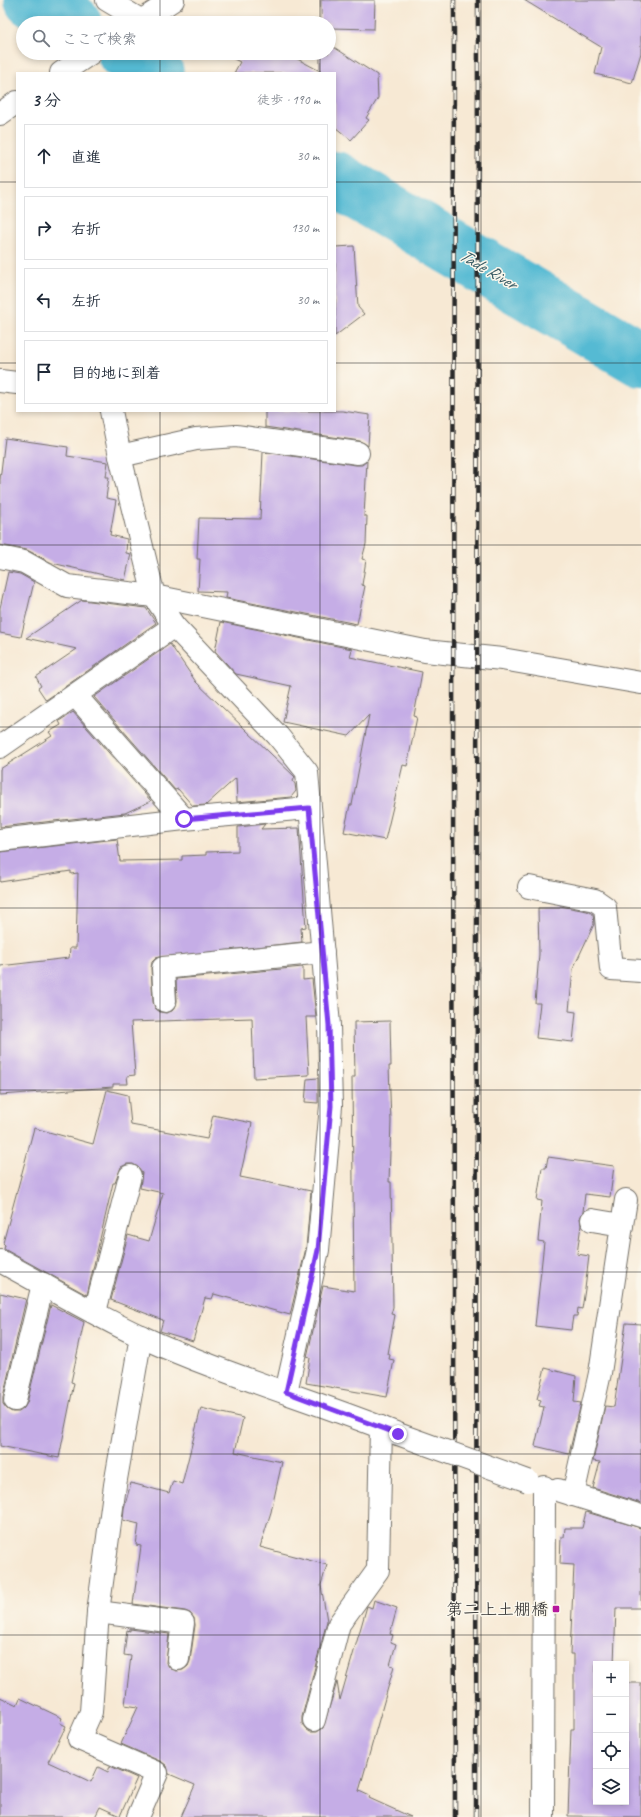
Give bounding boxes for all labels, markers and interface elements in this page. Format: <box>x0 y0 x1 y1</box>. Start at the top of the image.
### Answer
search box <box>16 16 336 60</box>
icon: search <box>30 27 52 49</box>
text: ここで検索 <box>62 30 137 49</box>
text: 3 分 <box>32 90 61 111</box>
text: 徒歩 · 190 m <box>257 92 320 108</box>
icon: ahead <box>33 145 55 167</box>
text: 直進 <box>71 148 101 167</box>
text: 30 m <box>297 148 319 164</box>
icon: right <box>33 217 55 239</box>
text: 右折 <box>71 220 101 239</box>
text: 130 m <box>291 220 319 236</box>
water label: Tade River <box>455 244 524 296</box>
icon: left <box>33 289 55 311</box>
text: 左折 <box>71 292 101 311</box>
text: 30 m <box>297 292 319 308</box>
icon: arrive <box>33 361 55 383</box>
text: 目的地に到着 <box>71 364 161 383</box>
route start <box>175 810 193 828</box>
route end <box>389 1425 407 1443</box>
place label: 第二上土棚橋 <box>446 1599 548 1620</box>
marker: 第二上土棚橋 <box>551 1604 561 1614</box>
map controls <box>593 1661 629 1805</box>
button: + <box>593 1661 629 1697</box>
button: − <box>593 1697 629 1733</box>
button: locate <box>593 1733 629 1769</box>
button: layers <box>593 1769 629 1805</box>

